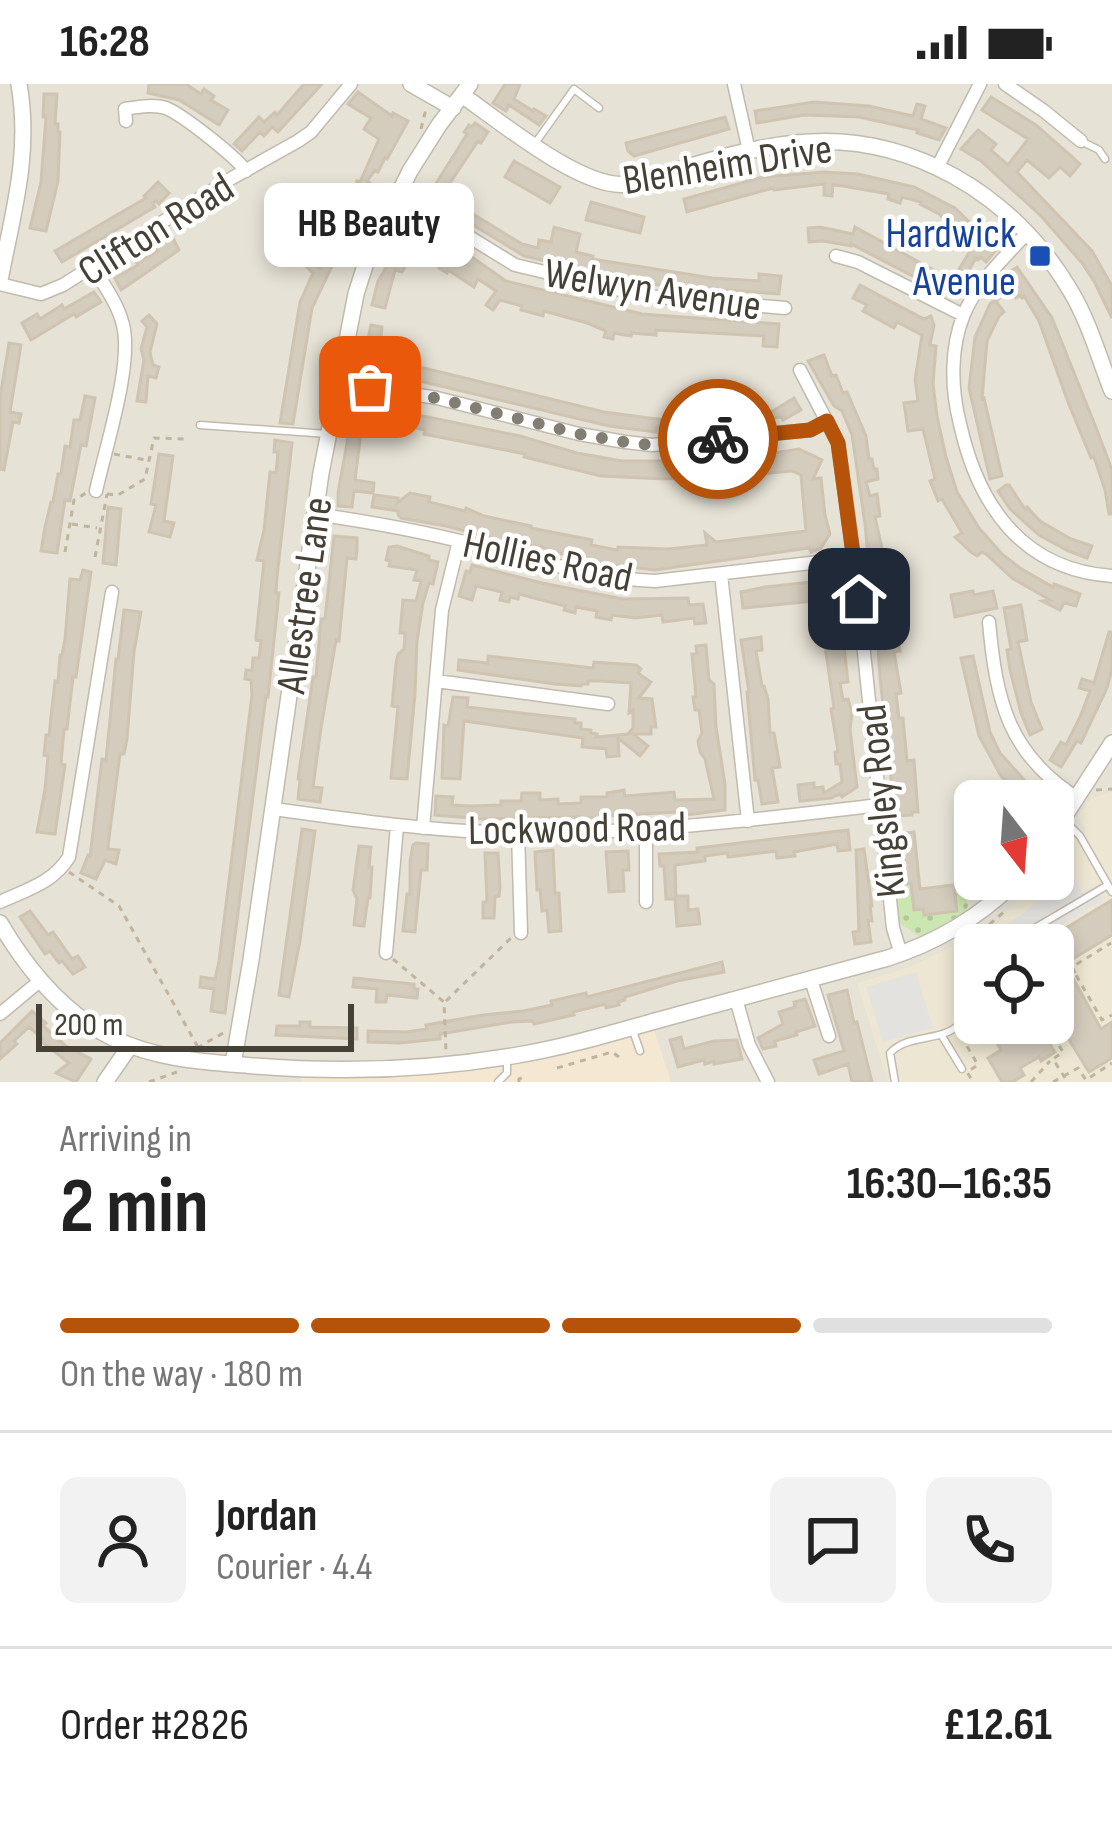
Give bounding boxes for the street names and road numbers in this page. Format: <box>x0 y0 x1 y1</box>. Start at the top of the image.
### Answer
street label: Blenheim Drive <box>619 124 836 207</box>
street label: Clifton Road <box>69 163 243 298</box>
street label: Welwyn Avenue <box>541 248 764 333</box>
street label: Allestree Lane <box>266 494 344 698</box>
street label: Hollies Road <box>458 519 637 604</box>
street label: Kingsley Road <box>847 702 918 900</box>
street label: Lockwood Road <box>468 802 686 857</box>

